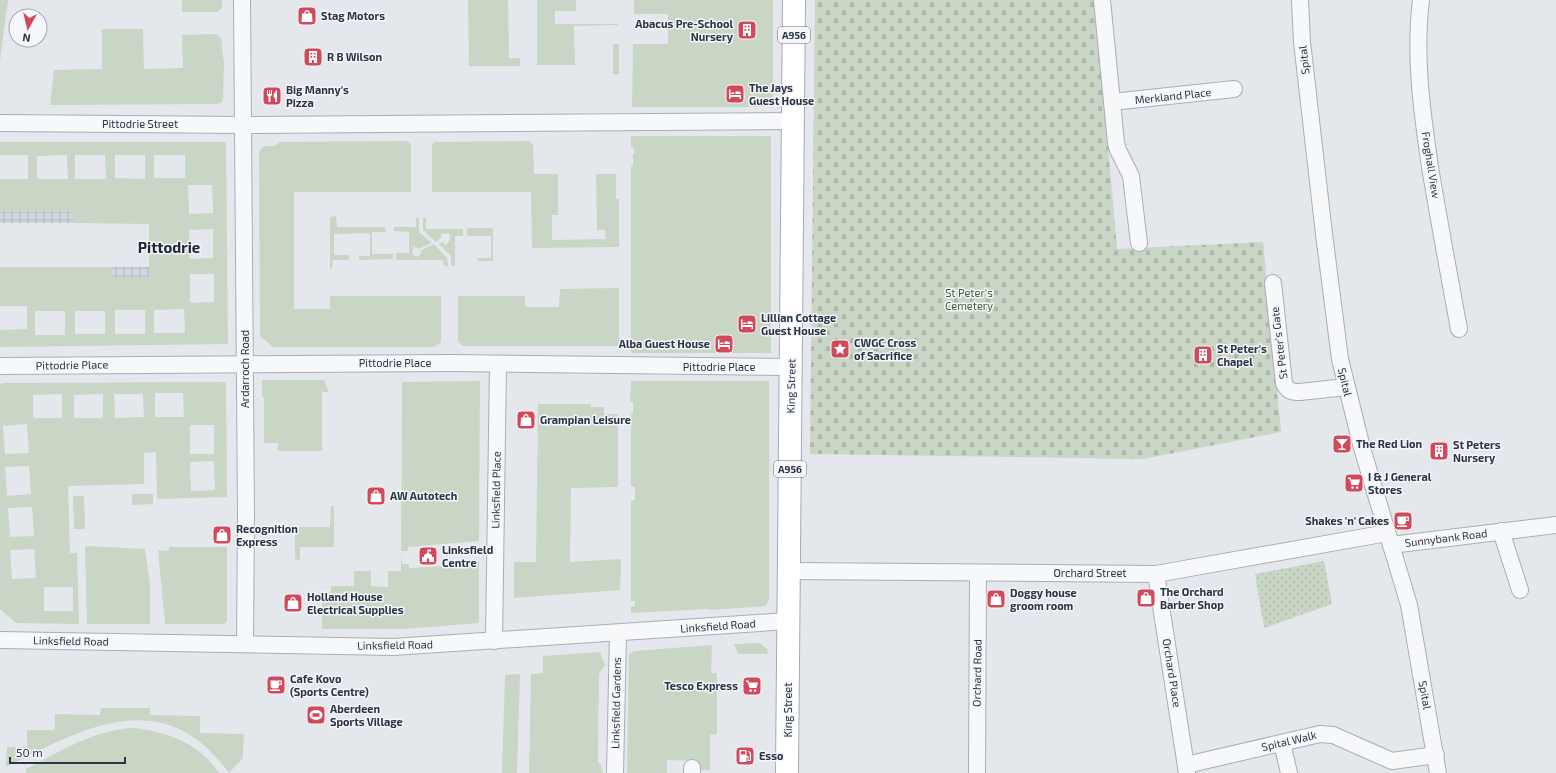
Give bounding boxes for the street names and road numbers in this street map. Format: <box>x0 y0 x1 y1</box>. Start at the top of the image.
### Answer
road number: A956 <box>778 27 810 43</box>
street label: Spital <box>1295 44 1311 75</box>
street label: Merkland Place <box>1134 85 1212 106</box>
street label: Pittodrie Street <box>102 117 178 130</box>
street label: Froghall View <box>1420 130 1443 199</box>
street label: St Peter's Gate <box>1268 306 1289 380</box>
street label: Ardarroch Road <box>238 330 251 408</box>
street label: Pittodrie Place <box>359 356 431 369</box>
street label: Pittodrie Place <box>36 357 109 372</box>
street label: King Street <box>784 358 797 413</box>
street label: Pittodrie Place <box>683 360 755 373</box>
street label: Spital <box>1336 366 1355 398</box>
street label: Linksfield Place <box>488 451 503 529</box>
road number: A956 <box>774 461 806 477</box>
street label: Sunnybank Road <box>1404 526 1488 549</box>
street label: Orchard Street <box>1053 566 1127 579</box>
street label: Linksfield Road <box>680 616 756 635</box>
street label: Linksfield Road <box>33 633 109 648</box>
street label: Linksfield Road <box>357 637 433 652</box>
street label: Orchard Place <box>1161 638 1184 708</box>
street label: Orchard Road <box>969 639 984 707</box>
street label: Linksfield Gardens <box>608 656 623 749</box>
street label: Spital <box>1417 680 1435 711</box>
street label: King Street <box>781 683 794 737</box>
street label: Spital Walk <box>1260 728 1318 753</box>

